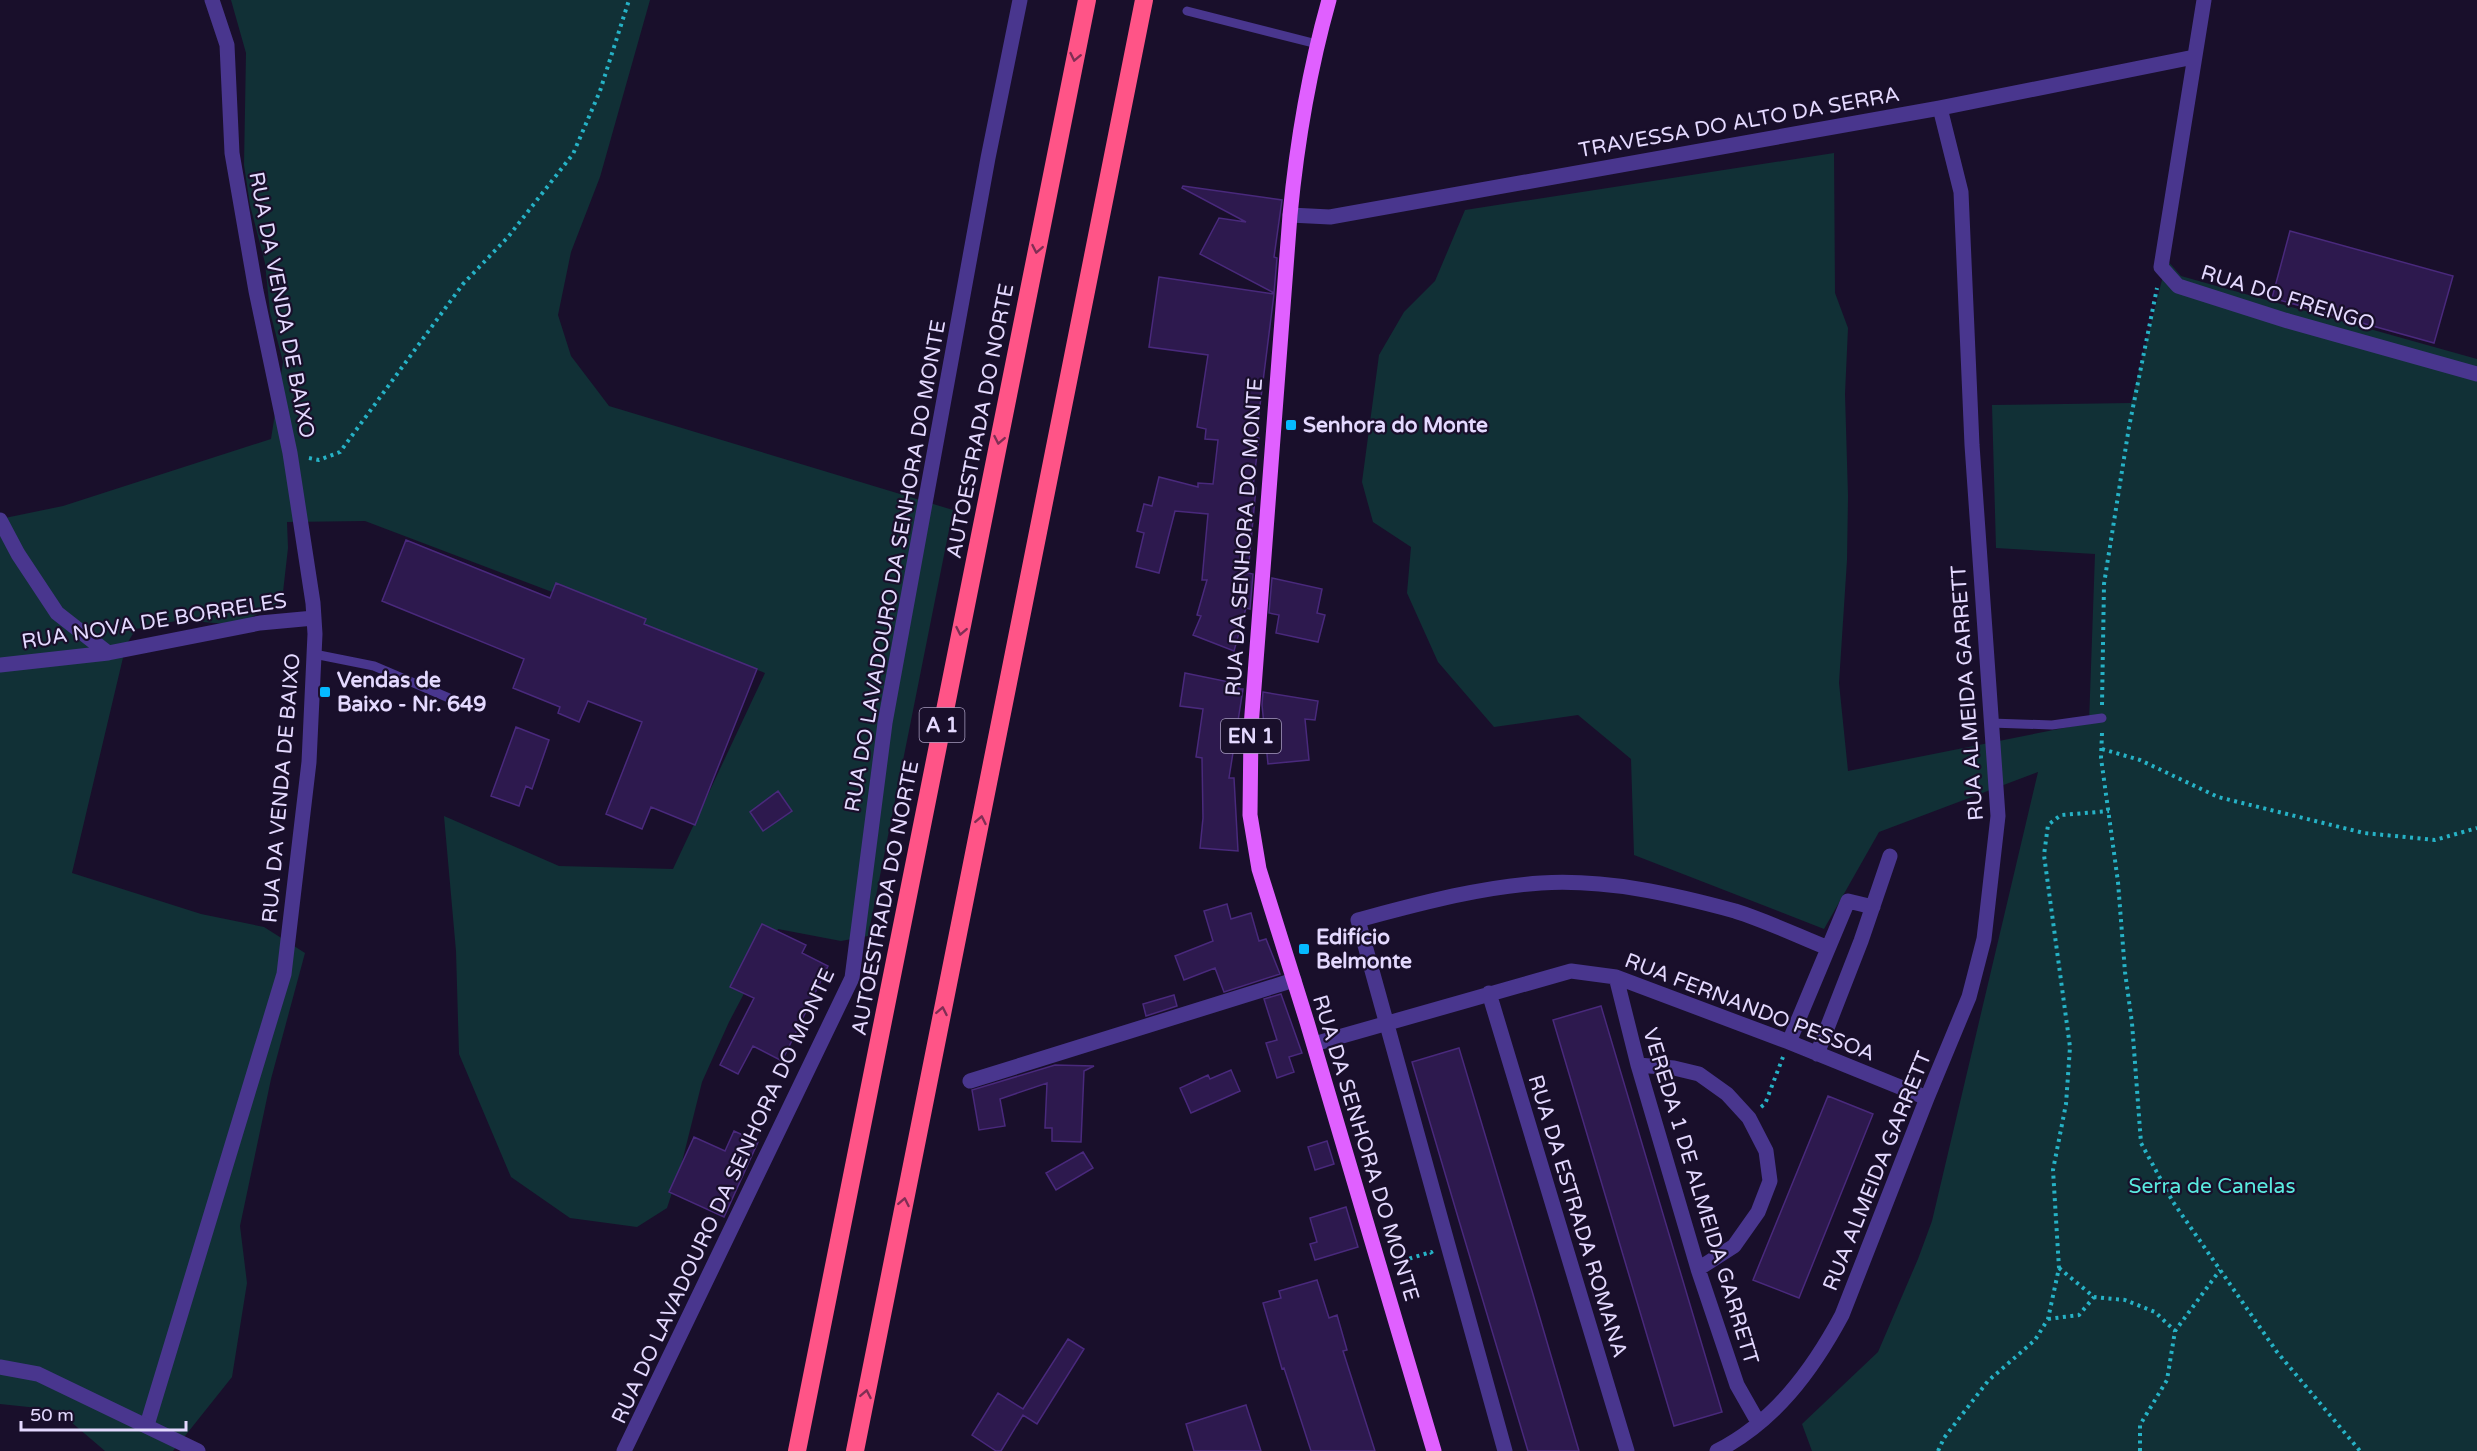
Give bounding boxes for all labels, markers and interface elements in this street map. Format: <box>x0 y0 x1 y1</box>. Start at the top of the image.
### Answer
one-way arrow <box>1069 52 1082 62</box>
street label: TRAVESSA DO ALTO DA SERRA <box>1577 82 1901 163</box>
street label: RUA DA VENDA DE BAIXO <box>243 170 320 440</box>
one-way arrow <box>1031 243 1044 253</box>
street label: RUA DO FRENGO <box>2198 260 2378 337</box>
street label: AUTOESTRADA DO NORTE <box>942 282 1019 561</box>
street label: RUA DO LAVADOURO DA SENHORA DO MONTE <box>840 318 951 814</box>
street label: RUA DA SENHORA DO MONTE <box>1221 377 1268 697</box>
place label: Senhora do Monte <box>1303 413 1488 438</box>
marker: Senhora do Monte <box>1284 418 1298 432</box>
one-way arrow <box>993 434 1006 444</box>
street label: RUA ALMEIDA GARRETT <box>1946 564 1989 822</box>
street label: RUA NOVA DE BORRELES <box>20 588 288 655</box>
one-way arrow <box>955 626 968 636</box>
street label: RUA DA VENDA DE BAIXO <box>257 652 306 924</box>
place label: Vendas de Baixo - Nr. 649 <box>337 668 486 717</box>
marker: Vendas de Baixo - Nr. 649 <box>318 685 332 699</box>
road number: A 1 <box>920 708 964 742</box>
road number: EN 1 <box>1221 719 1281 753</box>
street label: AUTOESTRADA DO NORTE <box>847 759 924 1038</box>
one-way arrow <box>973 815 986 825</box>
place label: Edifício Belmonte <box>1316 925 1412 974</box>
marker: Edifício Belmonte <box>1297 942 1311 956</box>
street label: RUA FERNANDO PESSOA <box>1621 948 1879 1067</box>
street label: RUA DO LAVADOURO DA SENHORA DO MONTE <box>607 965 840 1428</box>
street label: RUA DA SENHORA DO MONTE <box>1307 992 1424 1304</box>
one-way arrow <box>935 1006 948 1016</box>
street label: VEREDA 1 DE ALMEIDA GARRETT <box>1637 1025 1764 1368</box>
street label: RUA ALMEIDA GARRETT <box>1818 1048 1937 1295</box>
street label: RUA DA ESTRADA ROMANA <box>1523 1072 1632 1360</box>
park label: Serra de Canelas <box>2129 1174 2295 1199</box>
one-way arrow <box>897 1198 910 1208</box>
one-way arrow <box>859 1389 872 1399</box>
scale bar <box>21 1394 186 1432</box>
text: 50 m <box>30 1404 74 1426</box>

